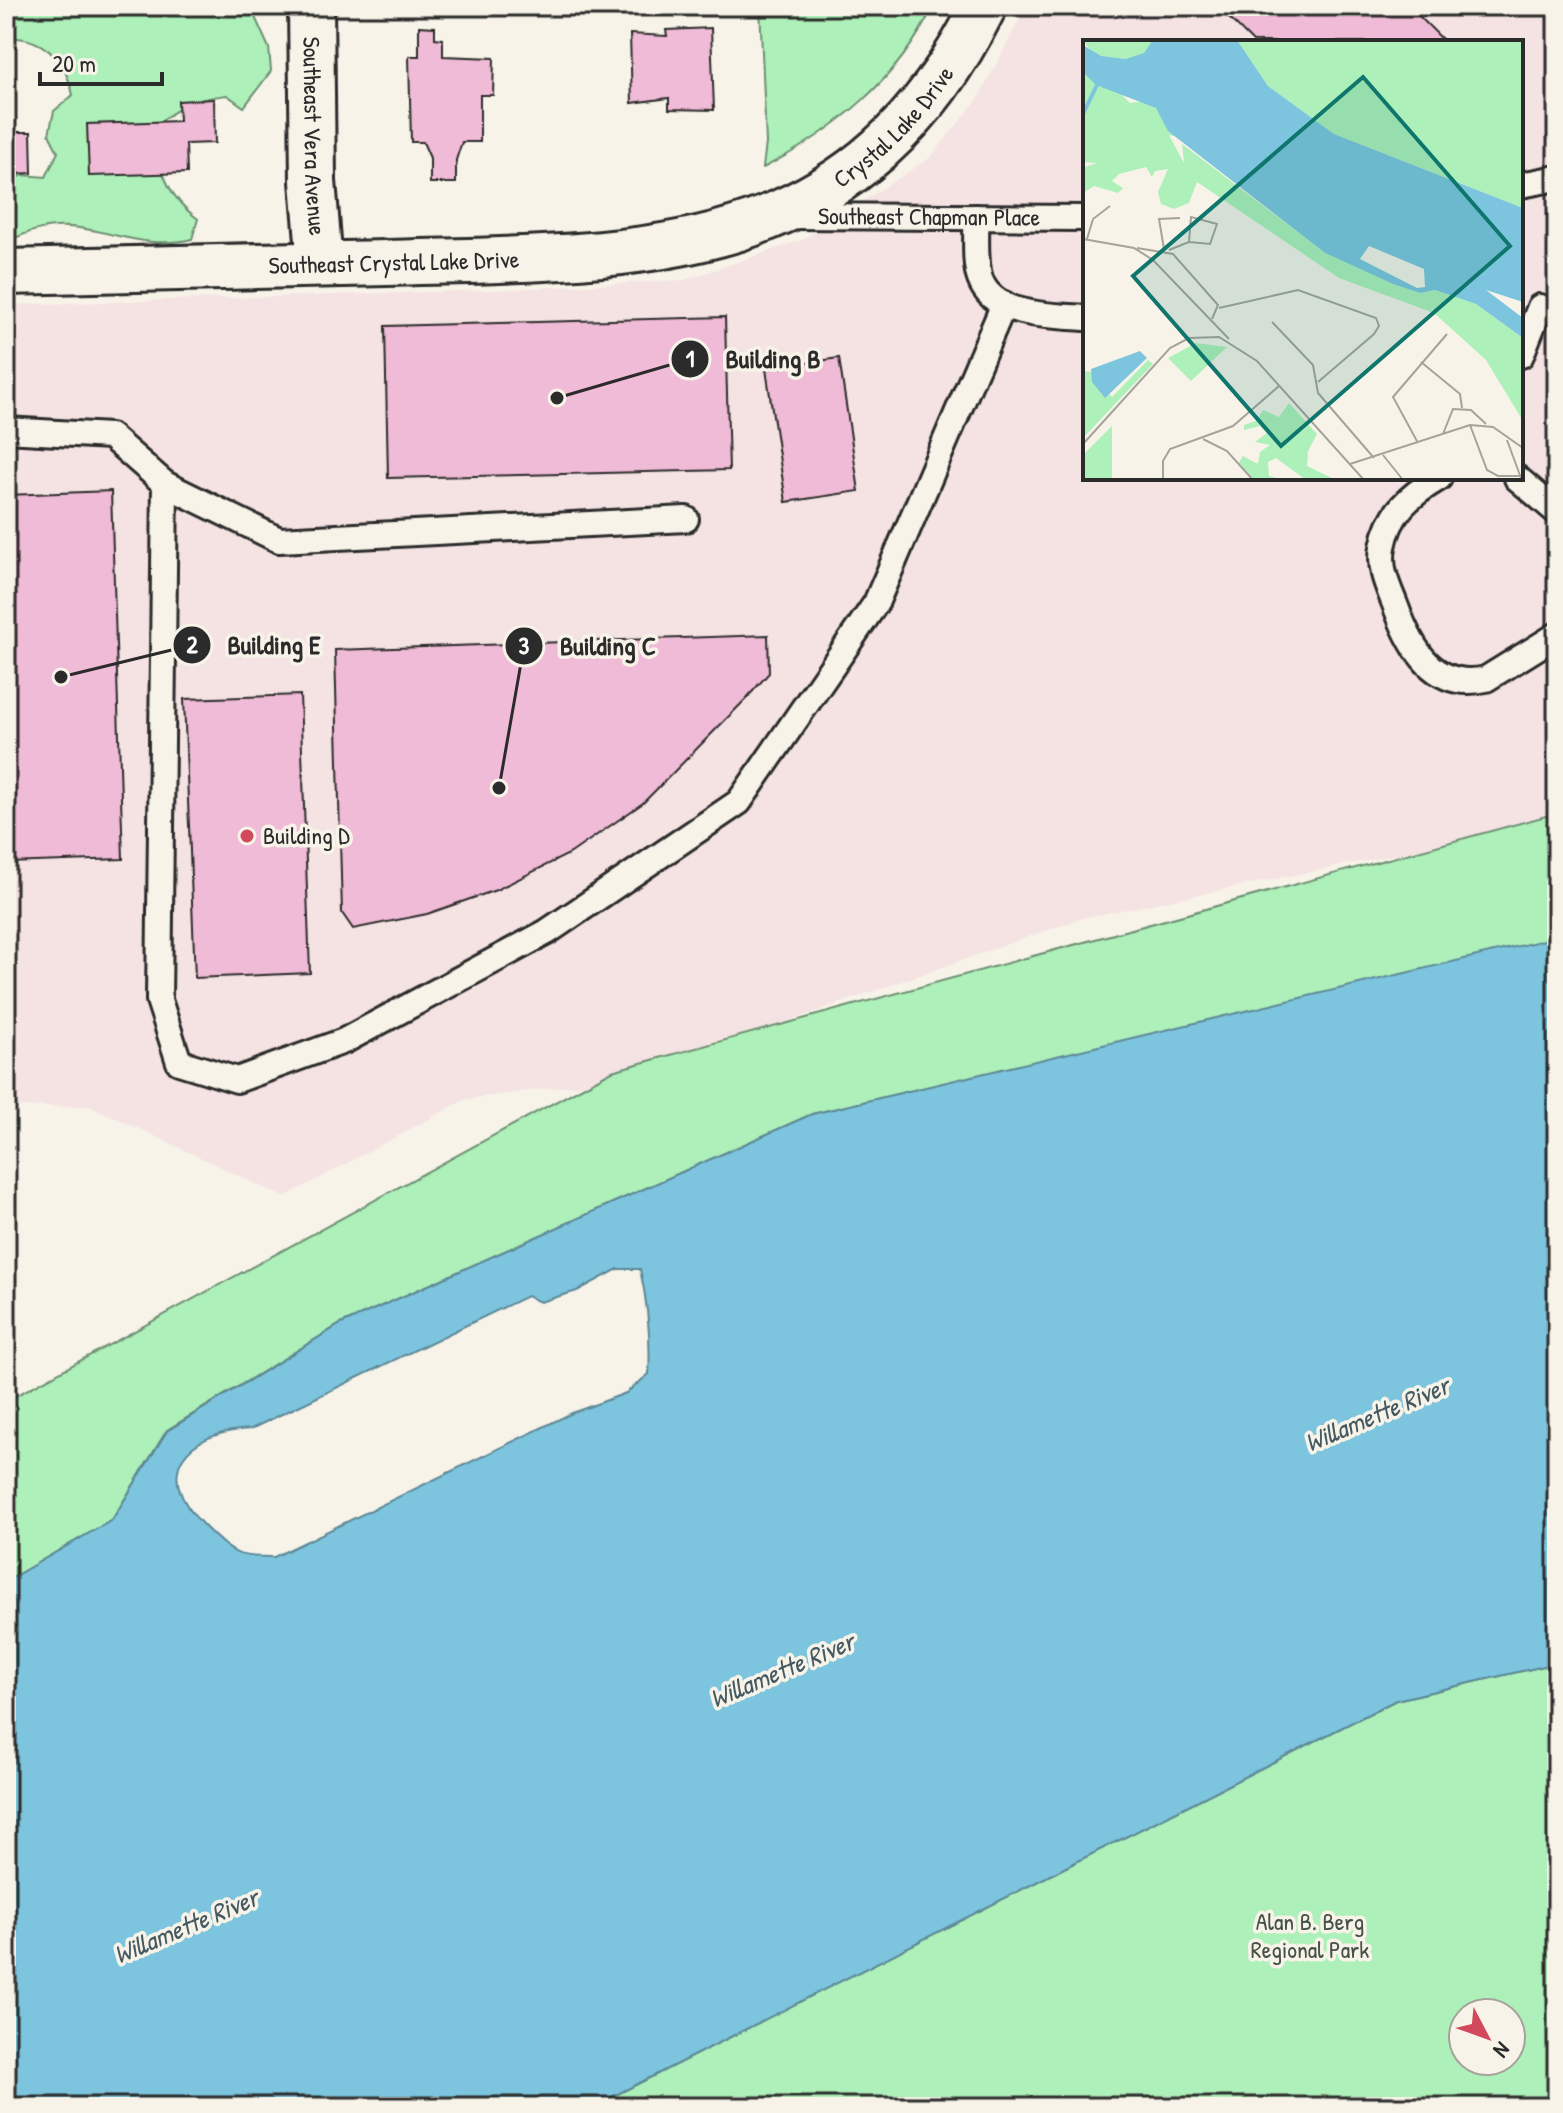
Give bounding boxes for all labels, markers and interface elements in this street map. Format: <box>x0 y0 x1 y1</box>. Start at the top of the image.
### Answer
scale bar <box>40 36 162 86</box>
street label: Southeast Vera Avenue <box>296 36 335 237</box>
inset map <box>1083 40 1523 480</box>
text: 20 m <box>52 47 96 79</box>
street label: Crystal Lake Drive <box>827 59 961 195</box>
street label: Southeast Chapman Place <box>818 199 1041 233</box>
street label: Southeast Crystal Lake Drive <box>268 242 520 281</box>
callout: Building B <box>670 334 837 384</box>
text: Building B <box>726 341 820 377</box>
text: 1 <box>686 342 695 374</box>
callout: Building E <box>172 620 337 670</box>
callout: Building C <box>504 621 672 671</box>
text: Building E <box>227 627 321 663</box>
text: 2 <box>186 628 198 660</box>
text: Building C <box>560 628 656 664</box>
text: 3 <box>519 629 530 661</box>
place label: Building D <box>263 819 350 851</box>
marker: Building D <box>238 827 256 845</box>
water label: Willamette River <box>1299 1366 1457 1460</box>
water label: Willamette River <box>704 1622 862 1716</box>
water label: Willamette River <box>108 1878 266 1972</box>
park label: Alan B. Berg Regional Park <box>1251 1905 1369 1965</box>
north arrow <box>1447 1997 1527 2077</box>
text: N <box>1487 2036 1517 2065</box>

